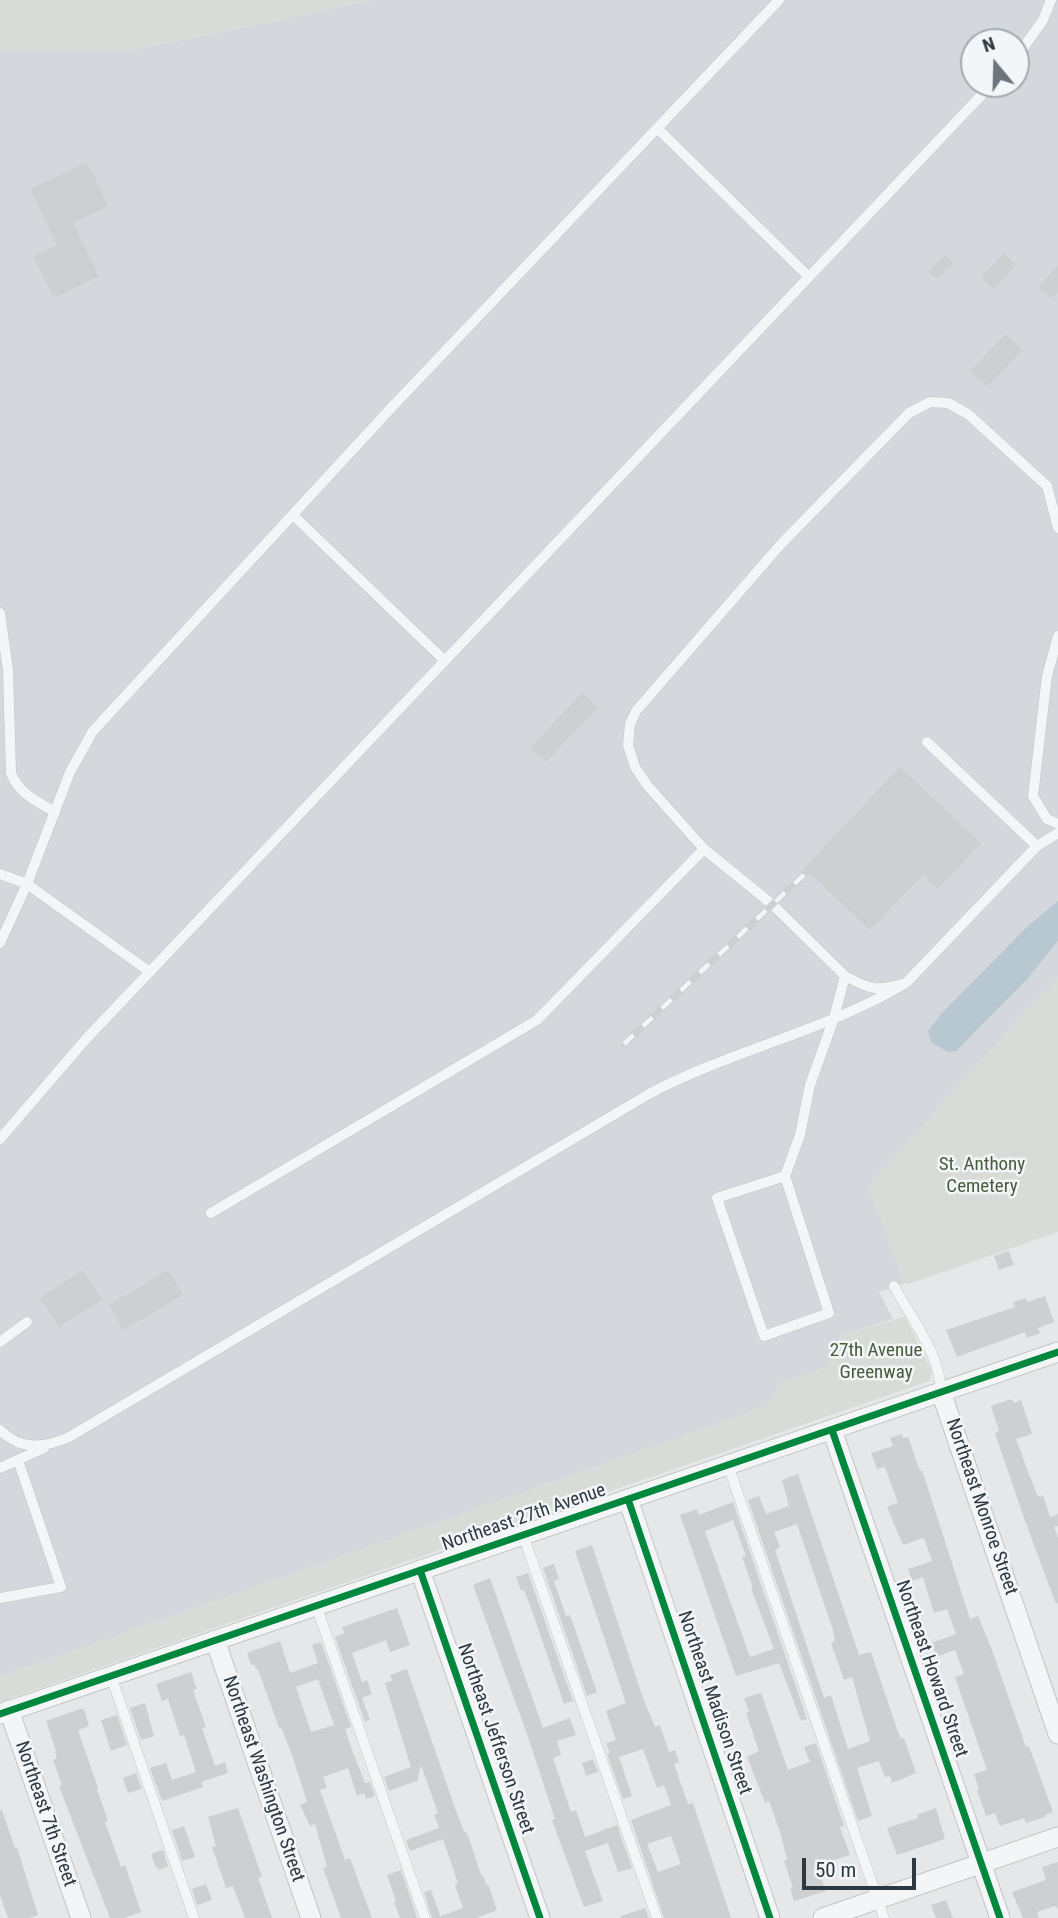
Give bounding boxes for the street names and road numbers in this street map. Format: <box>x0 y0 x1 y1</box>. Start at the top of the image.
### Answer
street label: Northeast Monroe Street <box>940 1416 1022 1598</box>
street label: Northeast 27th Avenue <box>439 1479 609 1557</box>
street label: Northeast Howard Street <box>890 1577 972 1761</box>
street label: Northeast Madison Street <box>672 1608 756 1798</box>
street label: Northeast Jefferson Street <box>452 1641 538 1837</box>
street label: Northeast Washington Street <box>217 1673 309 1885</box>
street label: Northeast 7th Street <box>9 1738 81 1890</box>

